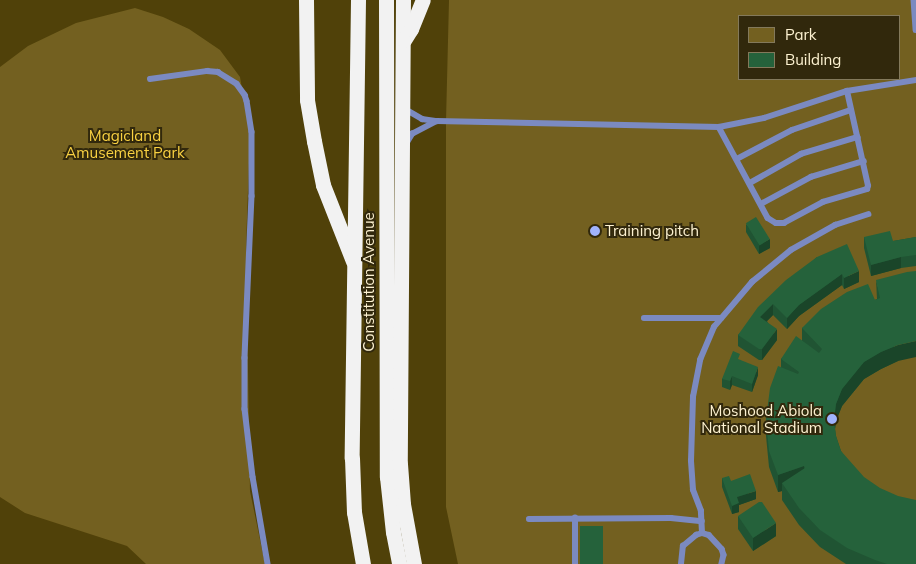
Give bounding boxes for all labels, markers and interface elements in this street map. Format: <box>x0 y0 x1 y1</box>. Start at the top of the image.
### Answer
legend <box>738 15 901 80</box>
text: Park <box>785 25 817 44</box>
text: Building <box>785 50 841 69</box>
park label: Magicland Amusement Park <box>65 126 185 161</box>
street label: Constitution Avenue <box>360 212 378 352</box>
place label: Training pitch <box>605 222 699 240</box>
marker: Training pitch <box>589 225 601 237</box>
place label: Moshood Abiola National Stadium <box>701 401 822 436</box>
marker: Moshood Abiola National Stadium <box>826 413 838 425</box>

